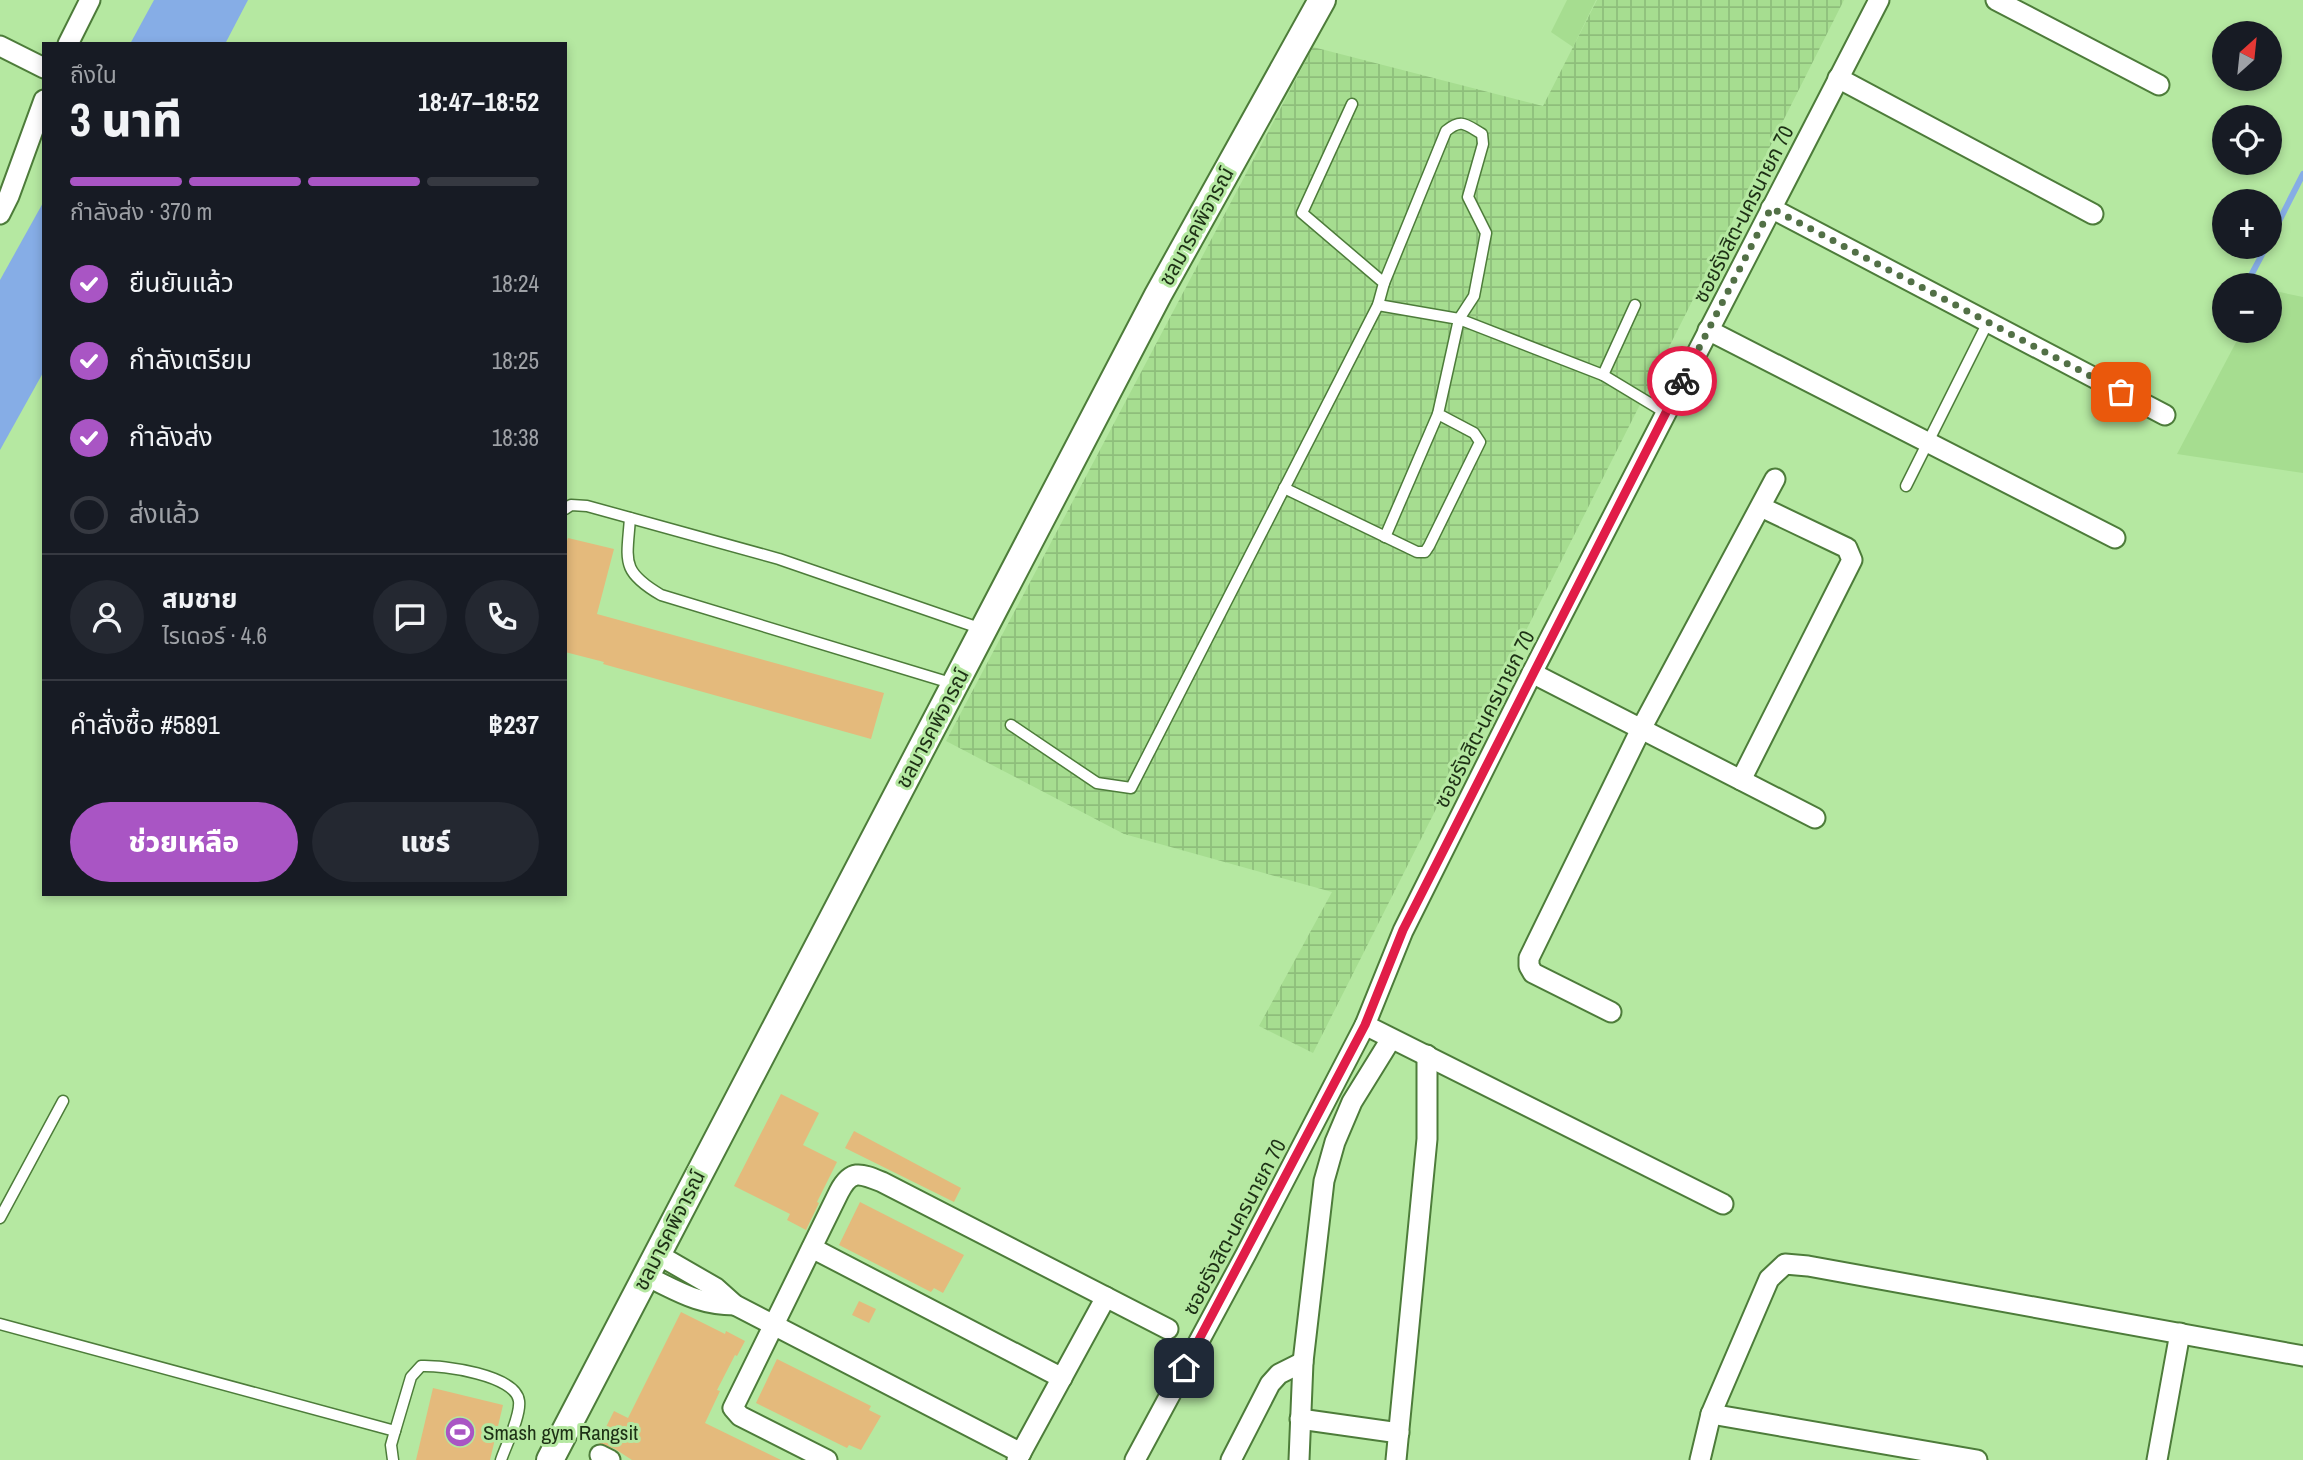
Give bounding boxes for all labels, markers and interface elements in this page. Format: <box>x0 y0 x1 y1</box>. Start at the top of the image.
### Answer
north arrow <box>2212 21 2282 91</box>
map controls <box>2212 21 2282 343</box>
text: ถึงใน <box>70 59 117 90</box>
text: 18:47–18:52 <box>418 84 539 119</box>
text: 3 นาที <box>70 88 182 150</box>
button: locate <box>2212 105 2282 175</box>
street label: ซอยรังสิต-นครนายก 70 <box>1686 120 1800 308</box>
street label: ชลมารคพิจารณ์ <box>1151 161 1241 291</box>
button: + <box>2212 189 2282 259</box>
text: กำลังส่ง · 370 m <box>70 196 212 227</box>
icon: check <box>70 265 108 303</box>
text: ยืนยันแล้ว <box>129 265 234 300</box>
text: 18:24 <box>492 268 539 299</box>
button: − <box>2212 273 2282 343</box>
icon: check <box>70 342 108 380</box>
text: กำลังเตรียม <box>129 342 252 377</box>
text: 18:25 <box>492 345 539 376</box>
courier <box>1647 346 1717 416</box>
icon: bike <box>1663 362 1701 400</box>
pin <box>2091 362 2151 422</box>
icon: bag <box>2102 373 2140 411</box>
icon: check <box>70 419 108 457</box>
text: กำลังส่ง <box>129 419 213 454</box>
text: 18:38 <box>492 422 539 453</box>
text: ส่งแล้ว <box>129 496 200 531</box>
button: person <box>70 580 144 654</box>
button: chat <box>373 580 447 654</box>
button: phone <box>465 580 539 654</box>
text: สมชาย <box>162 581 238 616</box>
text: ไรเดอร์ · 4.6 <box>162 620 267 651</box>
street label: ซอยรังสิต-นครนายก 70 <box>1427 625 1541 813</box>
street label: ชลมารคพิจารณ์ <box>888 663 976 793</box>
text: คำสั่งซื้อ #5891 <box>70 707 220 742</box>
text: ฿237 <box>488 707 539 742</box>
button: ช่วยเหลือ <box>70 802 298 882</box>
button: แชร์ <box>312 802 539 882</box>
street label: ซอยรังสิต-นครนายก 70 <box>1175 1134 1293 1320</box>
street label: ชลมารคพิจารณ์ <box>626 1165 712 1295</box>
pin <box>1154 1338 1214 1398</box>
icon: home <box>1165 1349 1203 1387</box>
sports icon: Smash gym Rangsit <box>443 1415 477 1449</box>
place label: Smash gym Rangsit <box>483 1418 638 1447</box>

